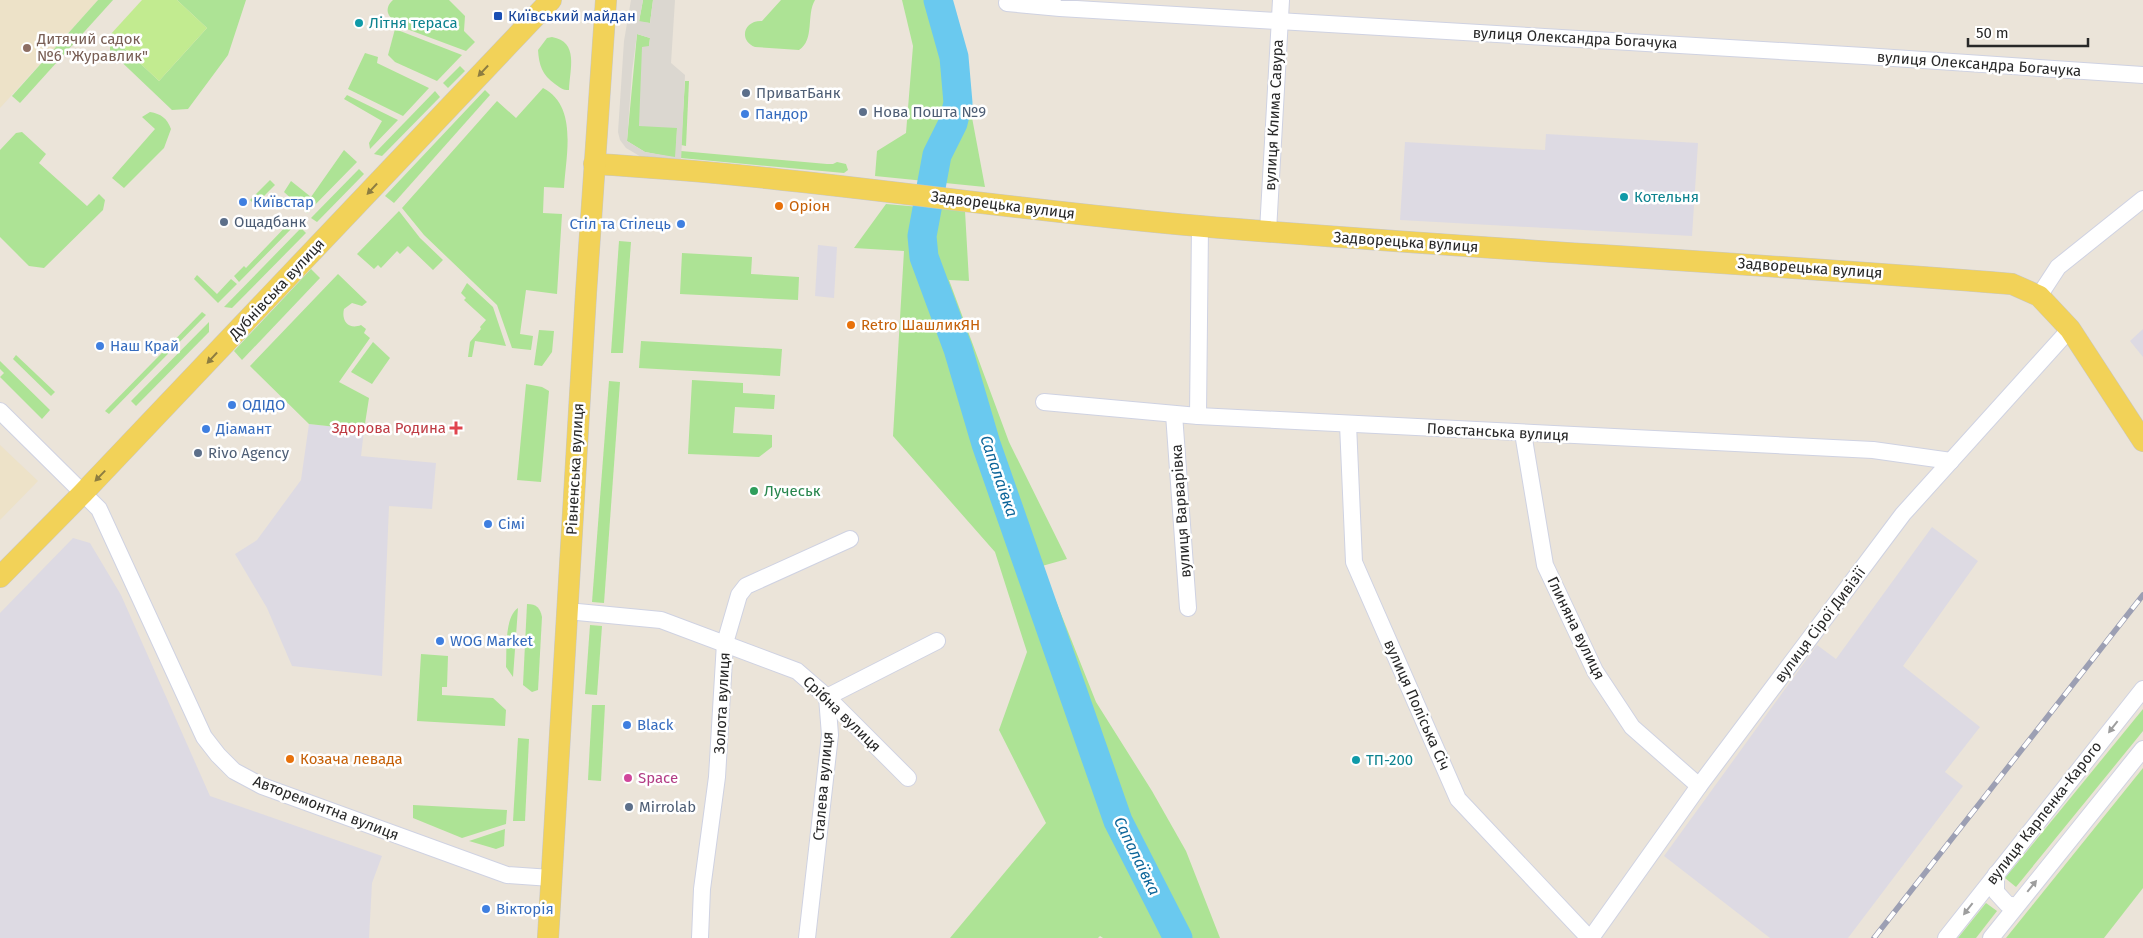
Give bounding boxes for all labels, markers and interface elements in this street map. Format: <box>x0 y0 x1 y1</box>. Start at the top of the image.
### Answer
place label: Київський майдан <box>508 7 636 25</box>
marker: Київський майдан <box>492 10 504 22</box>
place label: Літня тераса <box>369 14 458 32</box>
scale bar <box>1968 15 2088 47</box>
marker: Літня тераса <box>353 17 365 29</box>
street label: вулиця Олександра Богачука <box>1472 24 1678 52</box>
text: 50 m <box>1976 24 2009 42</box>
place label: Дитячий садок №6 "Журавлик" <box>36 30 148 65</box>
street label: вулиця Клима Савура <box>1261 39 1287 191</box>
marker: Дитячий садок №6 "Журавлик" <box>21 42 33 54</box>
street label: вулиця Олександра Богачука <box>1876 48 2082 80</box>
one-way arrow <box>477 65 489 77</box>
place label: ПриватБанк <box>756 84 841 102</box>
marker: ПриватБанк <box>740 87 752 99</box>
place label: Нова Пошта №9 <box>873 103 986 121</box>
place label: Пандор <box>755 105 808 123</box>
marker: Нова Пошта №9 <box>857 106 869 118</box>
marker: Пандор <box>739 108 751 120</box>
one-way arrow <box>366 183 378 195</box>
street label: Задворецька вулиця <box>930 187 1076 223</box>
place label: Котельня <box>1634 188 1699 206</box>
marker: Котельня <box>1618 191 1630 203</box>
place label: Київстар <box>253 193 314 211</box>
marker: Київстар <box>237 196 249 208</box>
place label: Оріон <box>789 197 830 215</box>
marker: Оріон <box>773 200 785 212</box>
place label: Ощадбанк <box>234 213 306 231</box>
place label: Стіл та Стілець <box>569 215 671 233</box>
marker: Ощадбанк <box>218 216 230 228</box>
marker: Стіл та Стілець <box>675 218 687 230</box>
street label: Задворецька вулиця <box>1333 228 1479 256</box>
street label: Дубнівська вулиця <box>225 235 328 344</box>
street label: Задворецька вулиця <box>1737 254 1883 282</box>
place label: Retro ШашликЯН <box>861 316 980 334</box>
marker: Retro ШашликЯН <box>845 319 857 331</box>
place label: Наш Край <box>110 337 179 355</box>
marker: Наш Край <box>94 340 106 352</box>
one-way arrow <box>206 351 218 363</box>
place label: ОДІДО <box>242 396 285 414</box>
marker: ОДІДО <box>226 399 238 411</box>
street label: Рівненська вулиця <box>563 403 587 535</box>
place label: Здорова Родина <box>332 419 446 437</box>
street label: Повстанська вулиця <box>1426 419 1570 445</box>
place label: Діамант <box>215 420 272 438</box>
marker: Здорова Родина <box>450 422 462 434</box>
marker: Діамант <box>200 423 212 435</box>
water label: Сапалаївка <box>976 433 1022 519</box>
street label: вулиця Варварівка <box>1167 443 1195 579</box>
place label: Rivo Agency <box>208 444 290 462</box>
marker: Rivo Agency <box>192 447 204 459</box>
one-way arrow <box>94 469 106 481</box>
place label: Лучеськ <box>764 482 821 500</box>
marker: Лучеськ <box>748 485 760 497</box>
place label: Сімі <box>498 515 525 533</box>
marker: Сімі <box>482 518 494 530</box>
street label: вулиця Сірої Дивізії <box>1771 563 1870 686</box>
street label: Глиняна вулиця <box>1543 574 1609 682</box>
place label: WOG Market <box>450 632 534 650</box>
marker: WOG Market <box>434 635 446 647</box>
street label: вулиця Поліська Січ <box>1380 637 1454 773</box>
street label: Золота вулиця <box>710 652 734 754</box>
street label: Срібна вулиця <box>799 672 885 756</box>
place label: Black <box>637 716 674 734</box>
marker: Black <box>621 719 633 731</box>
one-way arrow <box>2107 720 2118 733</box>
street label: Сталева вулиця <box>809 731 837 841</box>
street label: вулиця Карпенка-Карого <box>1982 738 2106 888</box>
place label: Козача левада <box>300 750 403 768</box>
place label: ТП-200 <box>1366 751 1413 769</box>
marker: Козача левада <box>284 753 296 765</box>
marker: ТП-200 <box>1350 754 1362 766</box>
place label: Space <box>638 769 678 787</box>
street label: Авторемонтна вулиця <box>251 772 401 844</box>
marker: Space <box>622 772 634 784</box>
place label: Mirrolab <box>639 798 696 816</box>
marker: Mirrolab <box>623 801 635 813</box>
water label: Сапалаївка <box>1110 814 1164 898</box>
one-way arrow <box>2027 880 2038 893</box>
place label: Вікторія <box>496 900 554 918</box>
one-way arrow <box>1963 902 1974 915</box>
marker: Вікторія <box>480 903 492 915</box>

